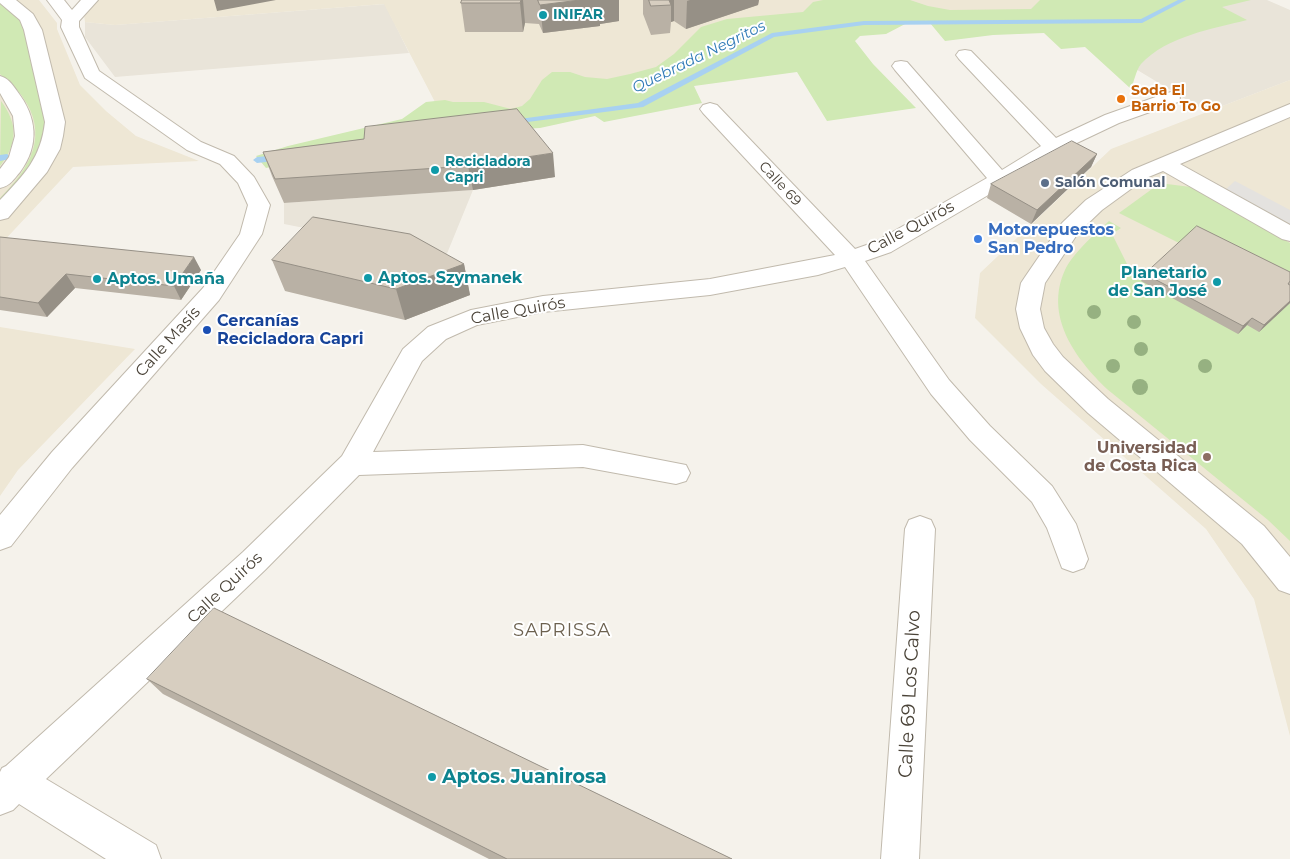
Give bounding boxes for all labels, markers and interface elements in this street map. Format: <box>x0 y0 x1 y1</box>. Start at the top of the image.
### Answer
place label: INIFAR <box>553 7 603 23</box>
marker: INIFAR <box>537 9 549 21</box>
water label: Quebrada Negritos <box>629 17 769 97</box>
place label: Soda El Barrio To Go <box>1131 83 1221 115</box>
marker: Soda El Barrio To Go <box>1115 93 1127 105</box>
place label: Recicladora Capri <box>445 154 531 186</box>
street label: Calle 69 <box>755 158 805 210</box>
marker: Recicladora Capri <box>429 164 441 176</box>
place label: Salón Comunal <box>1055 175 1165 191</box>
marker: Salón Comunal <box>1039 177 1051 189</box>
street label: Calle Quirós <box>864 197 958 259</box>
place label: Motorepuestos San Pedro <box>988 220 1114 258</box>
marker: Motorepuestos San Pedro <box>972 233 984 245</box>
place label: Planetario de San José <box>1108 263 1207 301</box>
place label: Aptos. Szymanek <box>378 268 522 288</box>
place label: Aptos. Umaña <box>107 269 225 289</box>
marker: Aptos. Szymanek <box>362 272 374 284</box>
marker: Aptos. Umaña <box>91 273 103 285</box>
marker: Planetario de San José <box>1211 276 1223 288</box>
street label: Calle Quirós <box>469 293 567 329</box>
street label: Calle Masís <box>132 303 204 381</box>
place label: Cercanías Recicladora Capri <box>217 311 364 349</box>
marker: Cercanías Recicladora Capri <box>201 324 213 336</box>
place label: Universidad de Costa Rica <box>1084 438 1197 476</box>
marker: Universidad de Costa Rica <box>1201 451 1213 463</box>
street label: Calle Quirós <box>183 548 267 628</box>
street label: Calle 69 Los Calvo <box>894 609 926 779</box>
district label: SAPRISSA <box>512 620 612 642</box>
place label: Aptos. Juanirosa <box>442 766 607 788</box>
marker: Aptos. Juanirosa <box>426 771 438 783</box>

